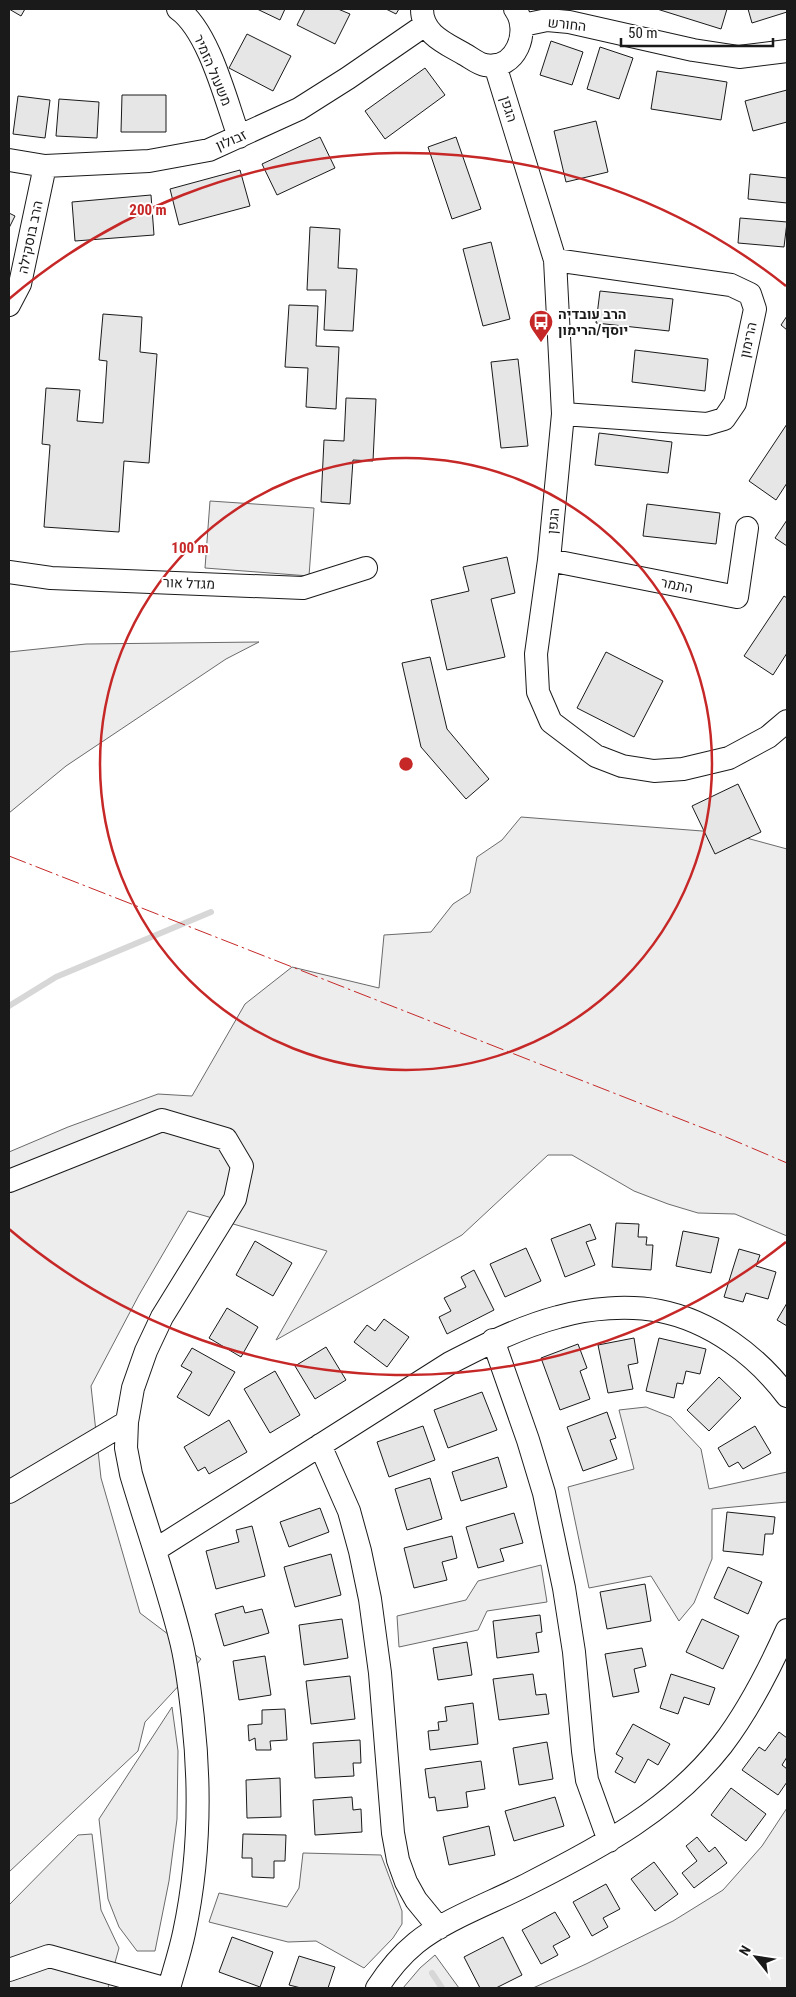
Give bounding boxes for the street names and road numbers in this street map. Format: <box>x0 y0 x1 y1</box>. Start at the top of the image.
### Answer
street label: החורש <box>547 14 587 34</box>
street label: משעול הזמיר <box>191 32 235 108</box>
street label: הגפן <box>497 94 521 124</box>
street label: זבולון <box>213 126 249 154</box>
street label: הרב בוסקילה <box>14 199 46 275</box>
street label: הרימון <box>736 321 760 359</box>
street label: הגפן <box>544 507 562 535</box>
street label: מגדל אור <box>163 574 215 592</box>
street label: התמר <box>659 574 695 596</box>

